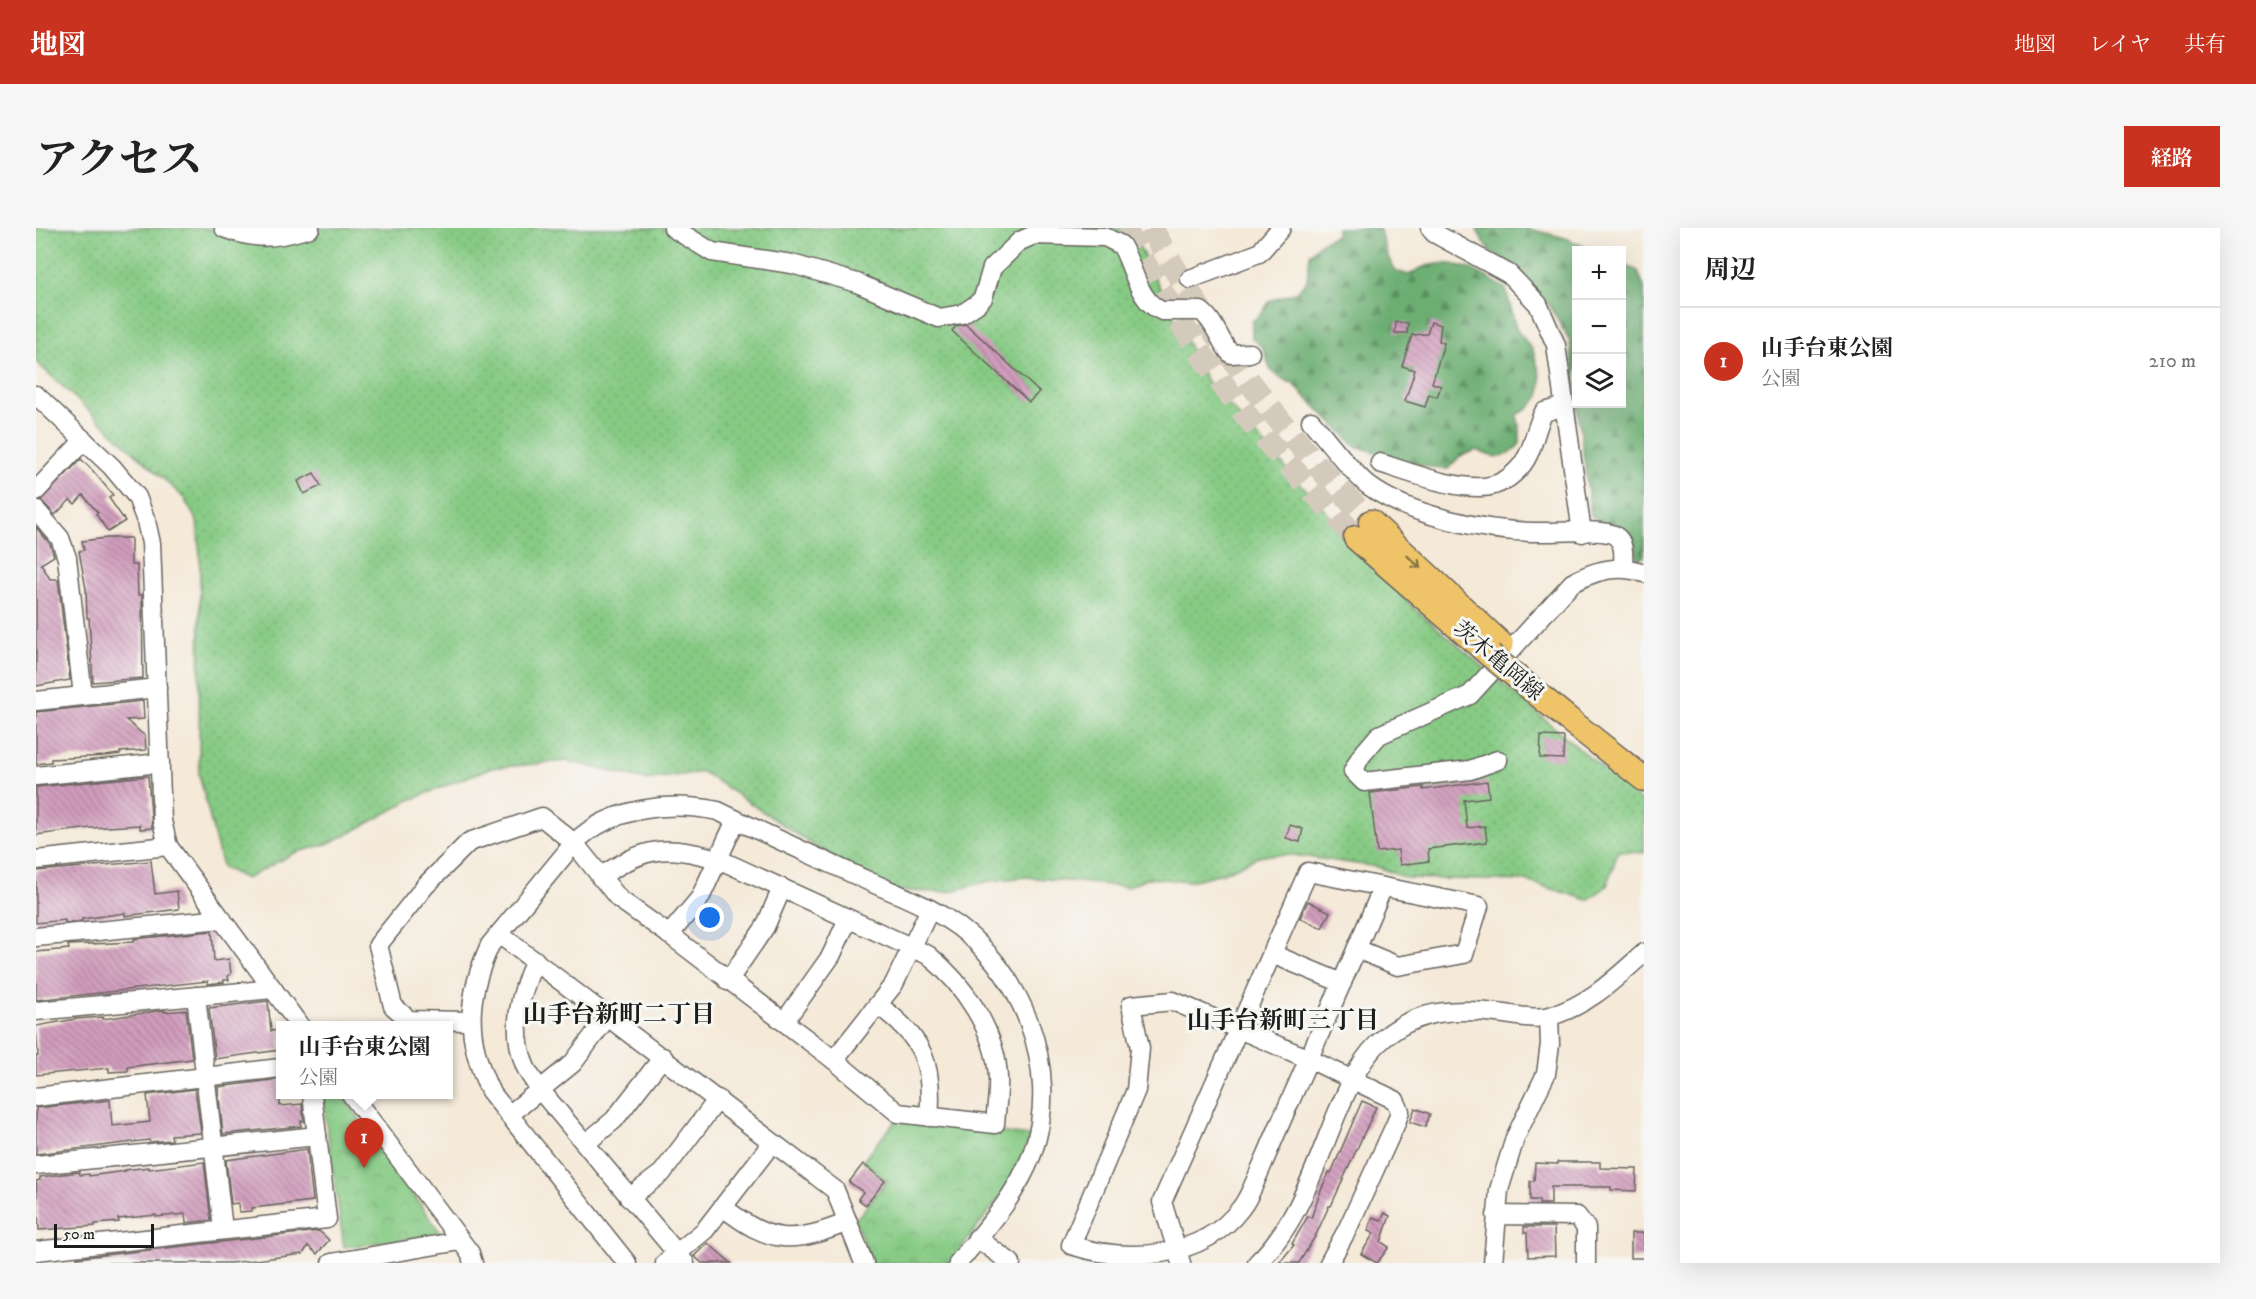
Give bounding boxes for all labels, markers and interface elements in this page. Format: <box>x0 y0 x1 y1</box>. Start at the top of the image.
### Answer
text: 地図 <box>30 28 86 63</box>
text: 地図 <box>2014 32 2056 58</box>
text: レイヤ <box>2089 32 2151 58</box>
text: 共有 <box>2184 32 2226 58</box>
button: 経路 <box>2124 126 2220 187</box>
text: アクセス <box>36 135 203 187</box>
map controls <box>1572 246 1626 408</box>
button: + <box>1572 246 1626 300</box>
text: 周辺 <box>1704 254 1756 287</box>
button: − <box>1572 300 1626 354</box>
text: 山手台東公園 <box>1761 335 1893 362</box>
text: 1 <box>1720 349 1727 374</box>
text: 210 m <box>2149 349 2196 374</box>
button: layers <box>1572 354 1626 408</box>
text: 公園 <box>1761 367 1801 392</box>
one-way arrow <box>1406 555 1421 569</box>
street label: 茨木亀岡線 <box>1447 615 1549 707</box>
your location <box>695 903 724 932</box>
district label: 山手台新町二丁目 <box>523 1000 715 1030</box>
district label: 山手台新町三丁目 <box>1187 1006 1379 1036</box>
popup <box>276 1021 453 1099</box>
text: 山手台東公園 <box>298 1034 431 1061</box>
text: 公園 <box>298 1066 338 1091</box>
pin: 1 <box>344 1118 384 1168</box>
scale bar <box>54 1221 154 1248</box>
text: 50 m <box>63 1224 95 1244</box>

